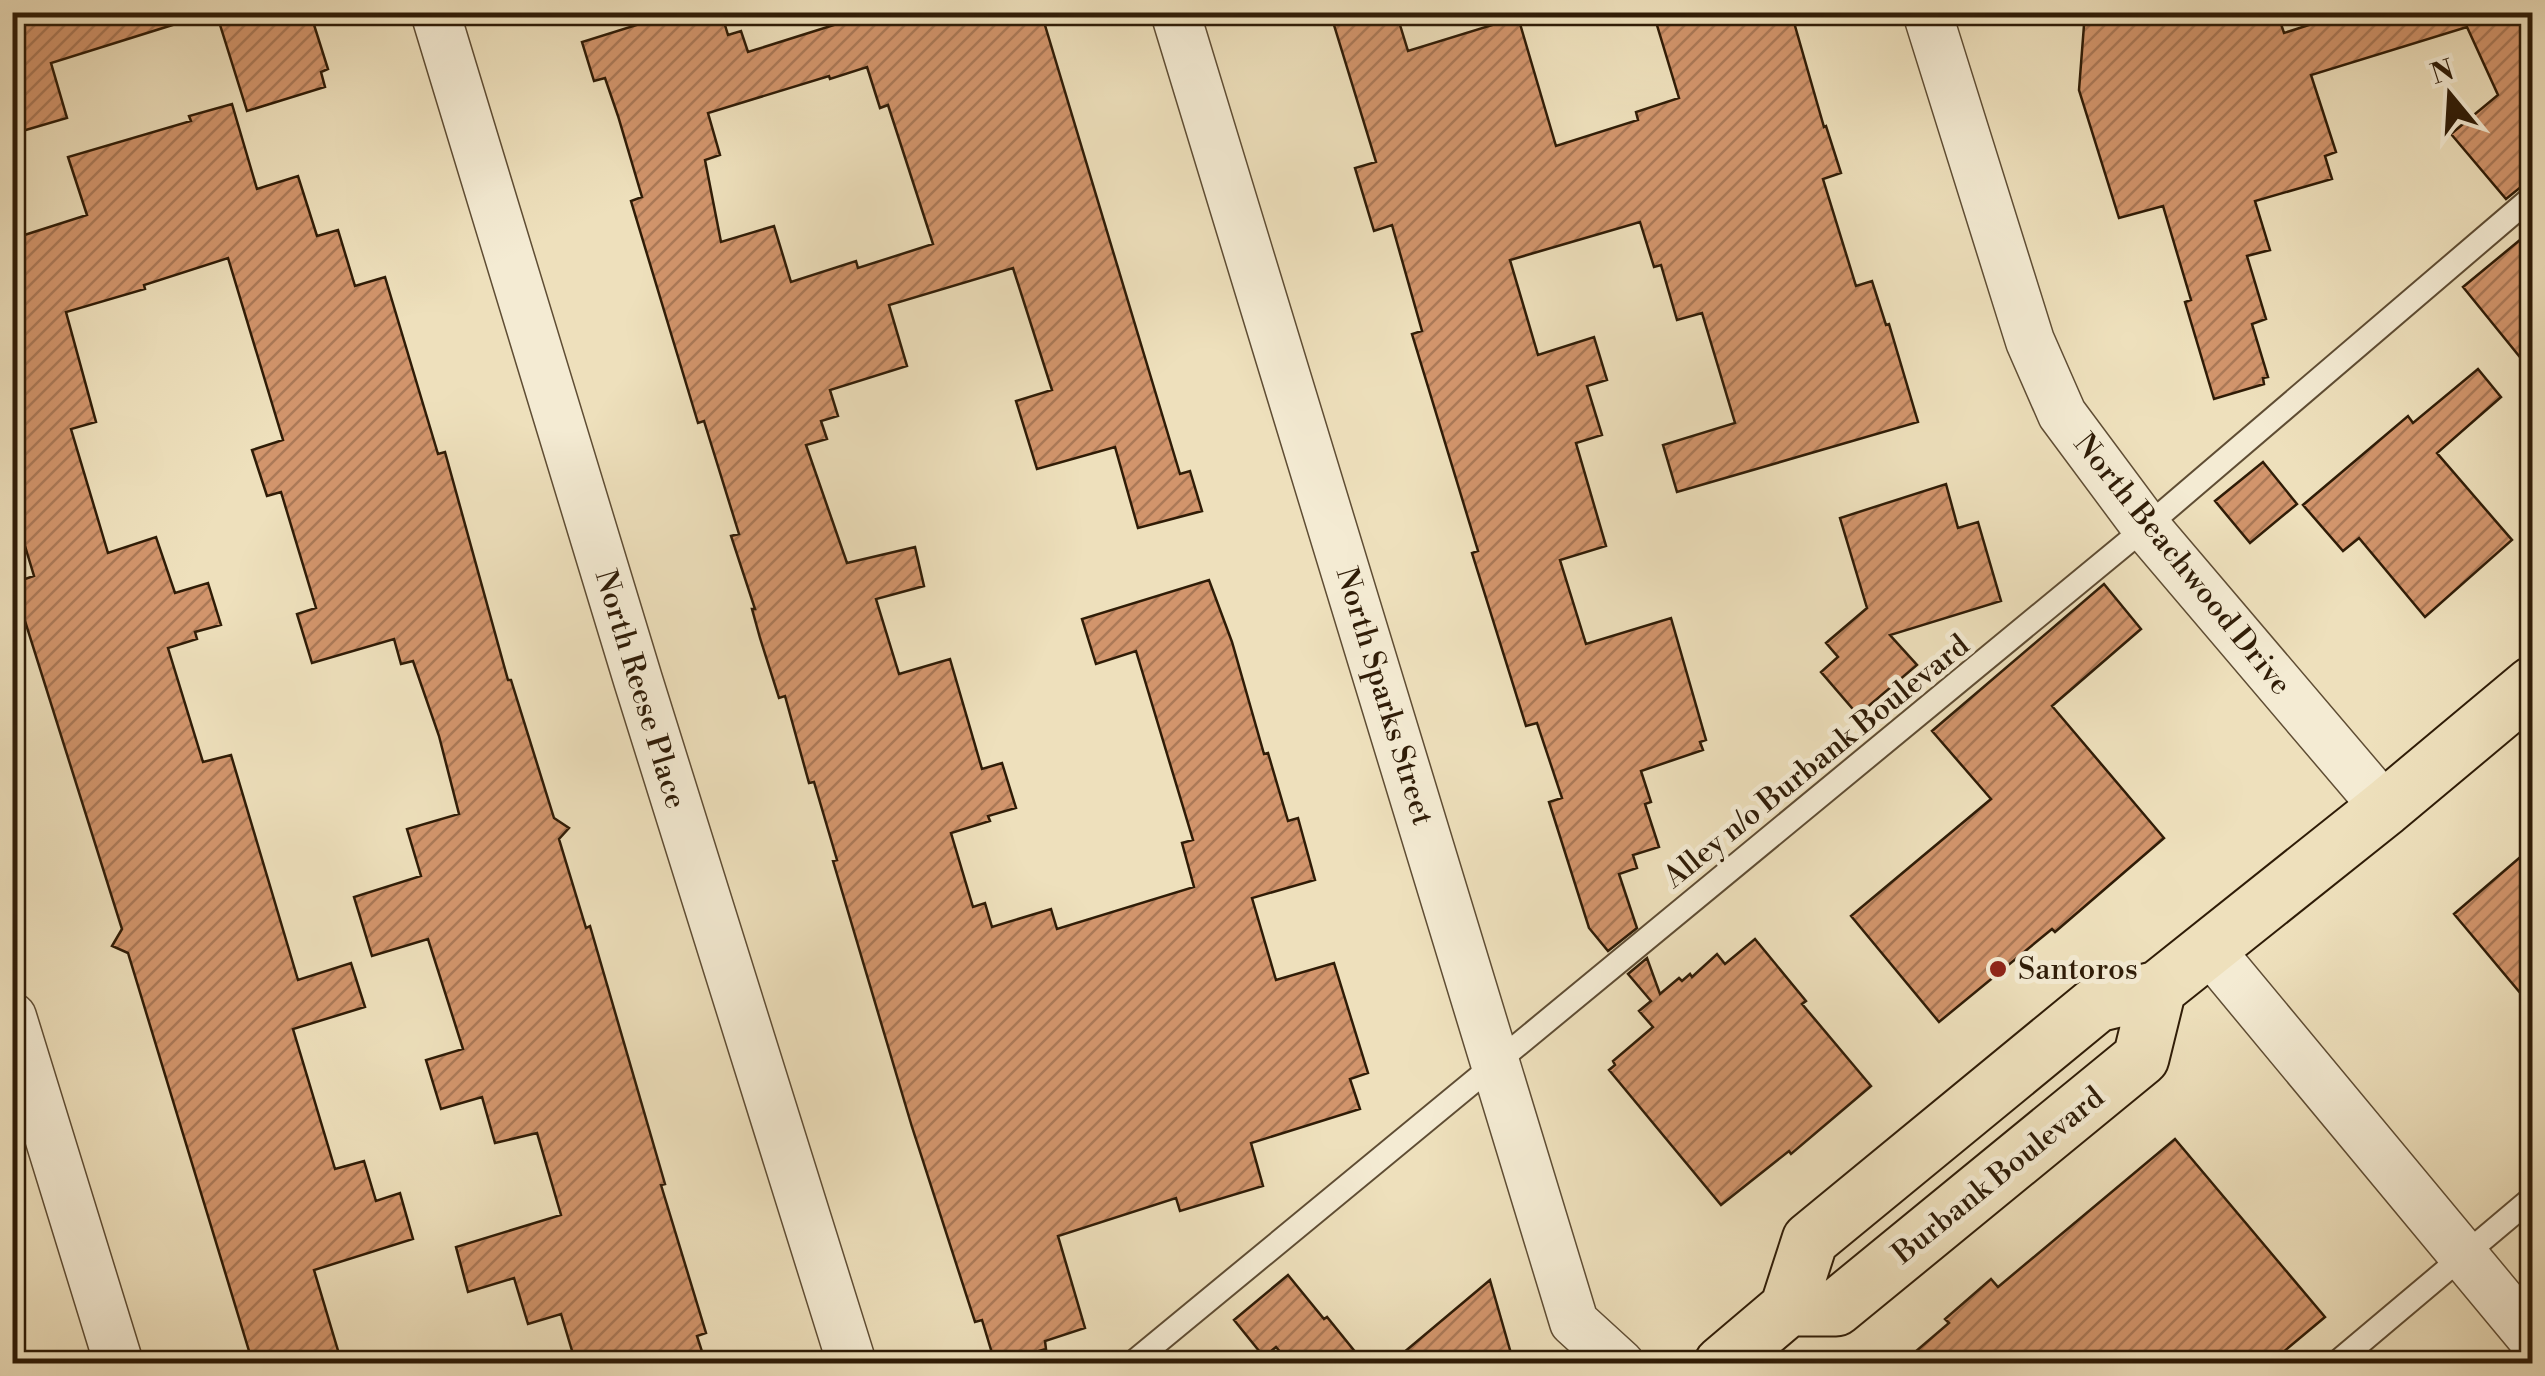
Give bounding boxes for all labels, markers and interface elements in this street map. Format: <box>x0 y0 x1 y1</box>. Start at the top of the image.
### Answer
north arrow <box>2400 45 2500 145</box>
text: N <box>2427 53 2459 93</box>
street label: North Beachwood Drive <box>2065 426 2299 703</box>
street label: North Sparks Street <box>1327 563 1441 830</box>
street label: North Reese Place <box>586 565 694 813</box>
street label: Alley n/o Burbank Boulevard <box>1655 627 1977 897</box>
place label: Santoros <box>2018 951 2138 989</box>
marker: Santoros <box>1987 958 2009 980</box>
street label: Burbank Boulevard <box>1884 1079 2112 1274</box>

